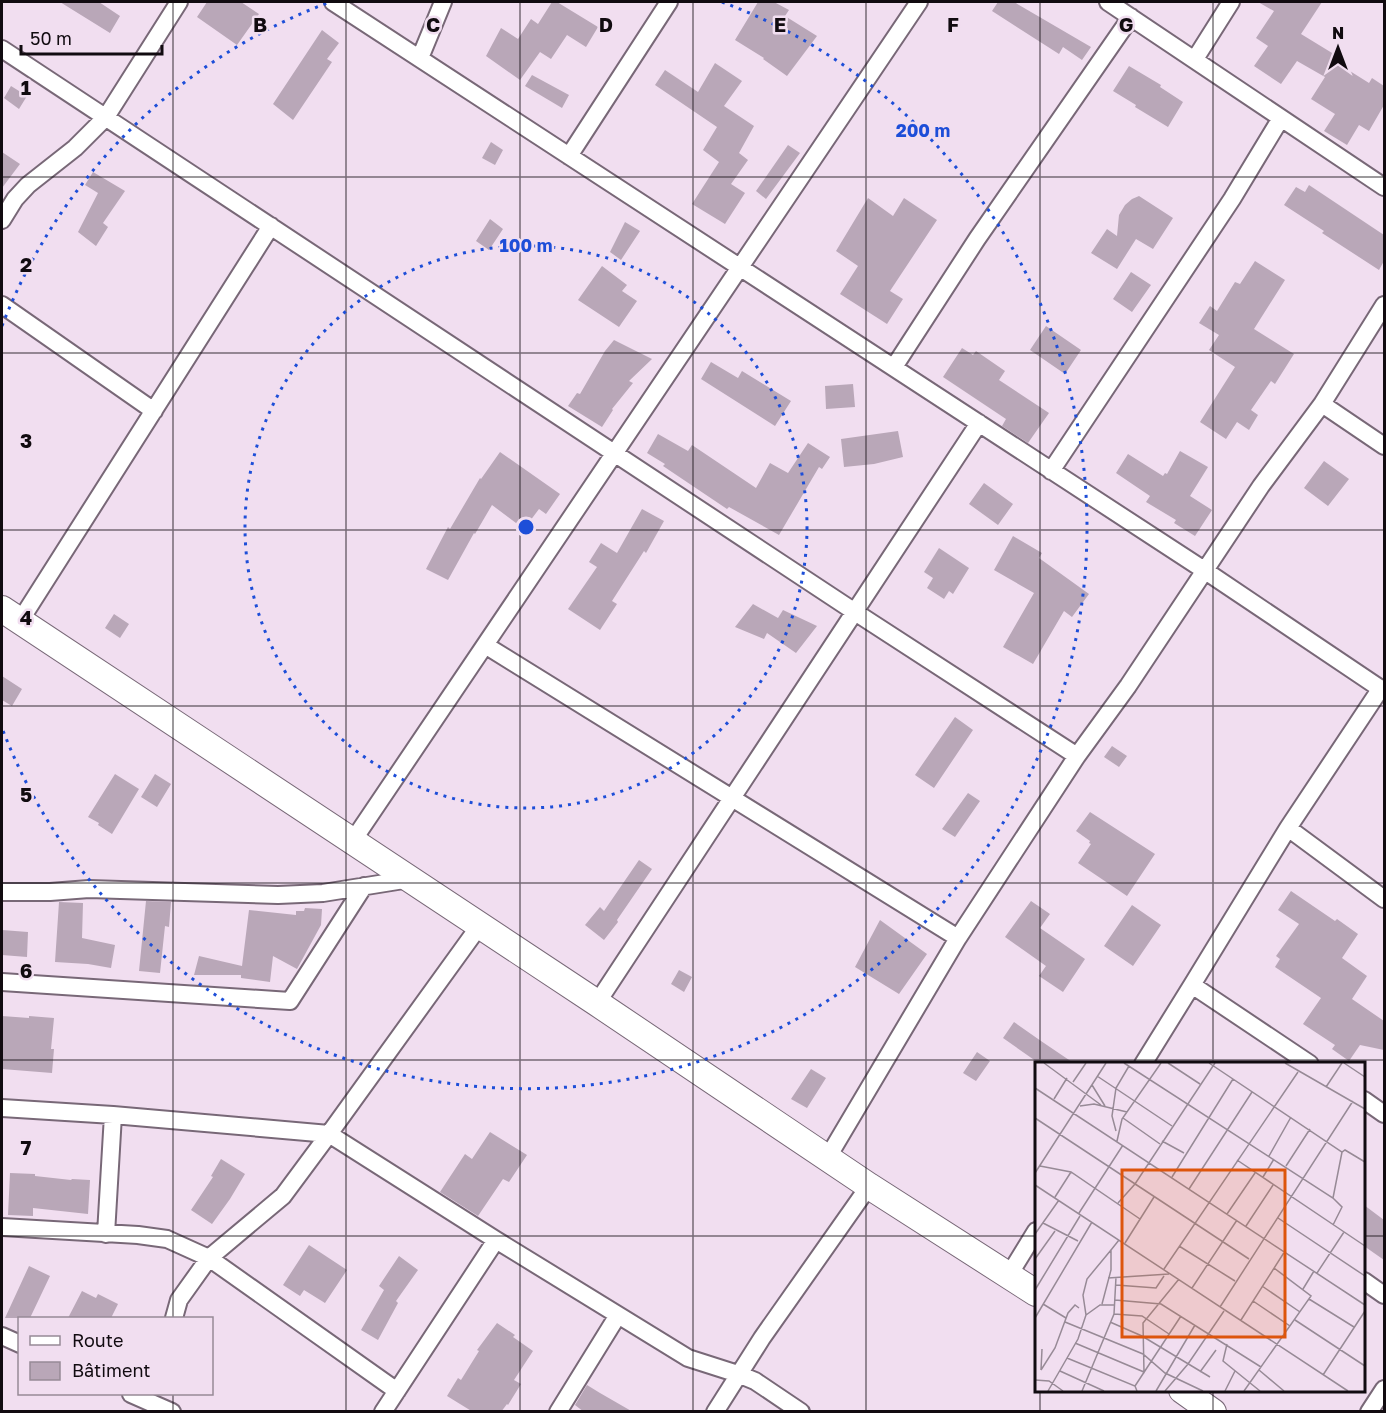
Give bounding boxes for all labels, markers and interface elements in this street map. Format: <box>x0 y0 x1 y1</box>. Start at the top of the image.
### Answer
text: B <box>253 12 267 36</box>
text: C <box>426 12 440 36</box>
text: D <box>599 12 613 36</box>
text: E <box>774 12 786 36</box>
text: F <box>947 12 959 36</box>
text: G <box>1119 12 1133 36</box>
scale bar <box>21 18 162 56</box>
north arrow <box>1308 18 1368 78</box>
text: N <box>1332 23 1344 43</box>
text: 50 m <box>30 27 72 49</box>
text: 1 <box>21 75 31 99</box>
text: 200 m <box>896 119 950 141</box>
text: 100 m <box>500 234 552 256</box>
text: 2 <box>20 252 32 276</box>
text: 3 <box>20 428 32 452</box>
centre of rings <box>516 517 536 537</box>
text: 4 <box>20 605 32 629</box>
text: 5 <box>20 782 32 806</box>
text: 6 <box>20 958 32 982</box>
inset map <box>1035 1062 1365 1392</box>
text: 7 <box>21 1135 32 1159</box>
legend <box>18 1317 213 1395</box>
text: Route <box>72 1329 123 1351</box>
text: Bâtiment <box>72 1359 151 1381</box>

